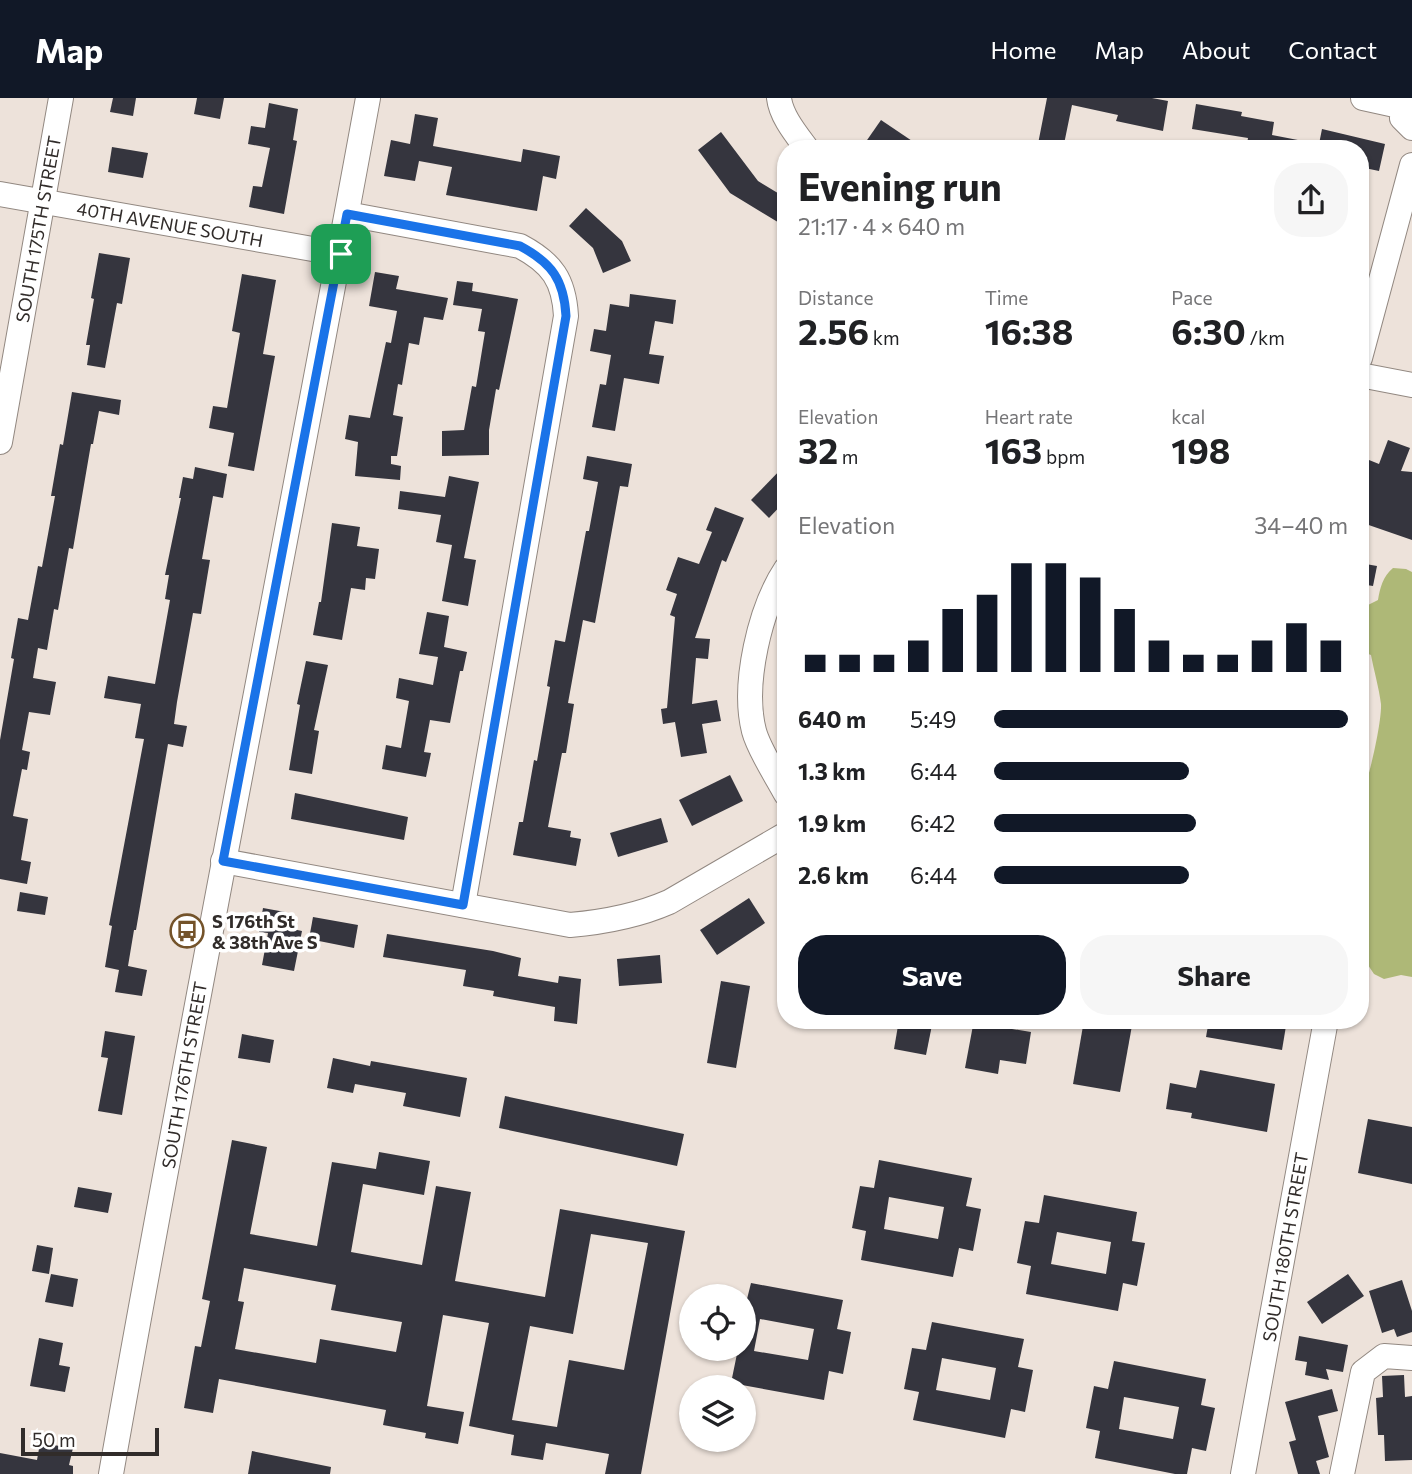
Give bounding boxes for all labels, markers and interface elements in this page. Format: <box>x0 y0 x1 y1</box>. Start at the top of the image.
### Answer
text: Map <box>35 29 103 70</box>
text: Home <box>991 35 1057 64</box>
text: Map <box>1095 35 1144 64</box>
text: About <box>1182 35 1250 64</box>
text: Contact <box>1288 35 1377 64</box>
street label: SOUTH 175TH STREET <box>11 134 65 324</box>
text: Evening run <box>798 162 1002 209</box>
button: share <box>1274 163 1348 237</box>
street label: 40TH AVENUE SOUTH <box>75 197 265 251</box>
text: 21:17 · 4 × 640 m <box>798 212 965 240</box>
pin <box>311 224 371 284</box>
icon: arrive <box>322 235 360 273</box>
text: Distance <box>798 286 874 309</box>
text: Time <box>985 286 1028 309</box>
text: Pace <box>1171 286 1213 309</box>
text: 2.56 <box>798 309 869 352</box>
text: 16:38 <box>985 309 1073 352</box>
text: 6:30 <box>1171 309 1246 352</box>
text: km <box>869 326 900 349</box>
text: /km <box>1246 326 1285 349</box>
text: Elevation <box>798 405 878 428</box>
text: Heart rate <box>985 405 1073 428</box>
text: kcal <box>1171 405 1205 428</box>
text: 32 <box>798 428 838 471</box>
text: 163 <box>985 428 1042 471</box>
text: 198 <box>1171 428 1230 471</box>
text: m <box>838 445 858 468</box>
text: bpm <box>1042 445 1085 468</box>
text: Elevation <box>798 511 895 539</box>
text: 34–40 m <box>1254 511 1348 539</box>
text: 640 m <box>798 705 866 733</box>
text: 5:49 <box>910 705 956 733</box>
text: 1.3 km <box>798 757 866 785</box>
text: 6:44 <box>910 757 957 785</box>
text: 1.9 km <box>798 809 866 837</box>
text: 6:42 <box>910 809 956 837</box>
text: 2.6 km <box>798 861 869 889</box>
text: 6:44 <box>910 861 957 889</box>
place label: S 176th St & 38th Ave S <box>212 910 318 953</box>
bus stop icon: S 176th St & 38th Ave S <box>168 912 206 950</box>
button: Save <box>798 935 1066 1015</box>
button: Share <box>1080 935 1348 1015</box>
street label: SOUTH 176TH STREET <box>157 980 211 1170</box>
street label: SOUTH 180TH STREET <box>1257 1151 1313 1343</box>
map controls <box>679 1284 756 1452</box>
button: locate <box>679 1284 756 1361</box>
button: layers <box>679 1375 756 1452</box>
scale bar <box>21 1425 159 1457</box>
text: 50 m <box>32 1428 76 1451</box>

